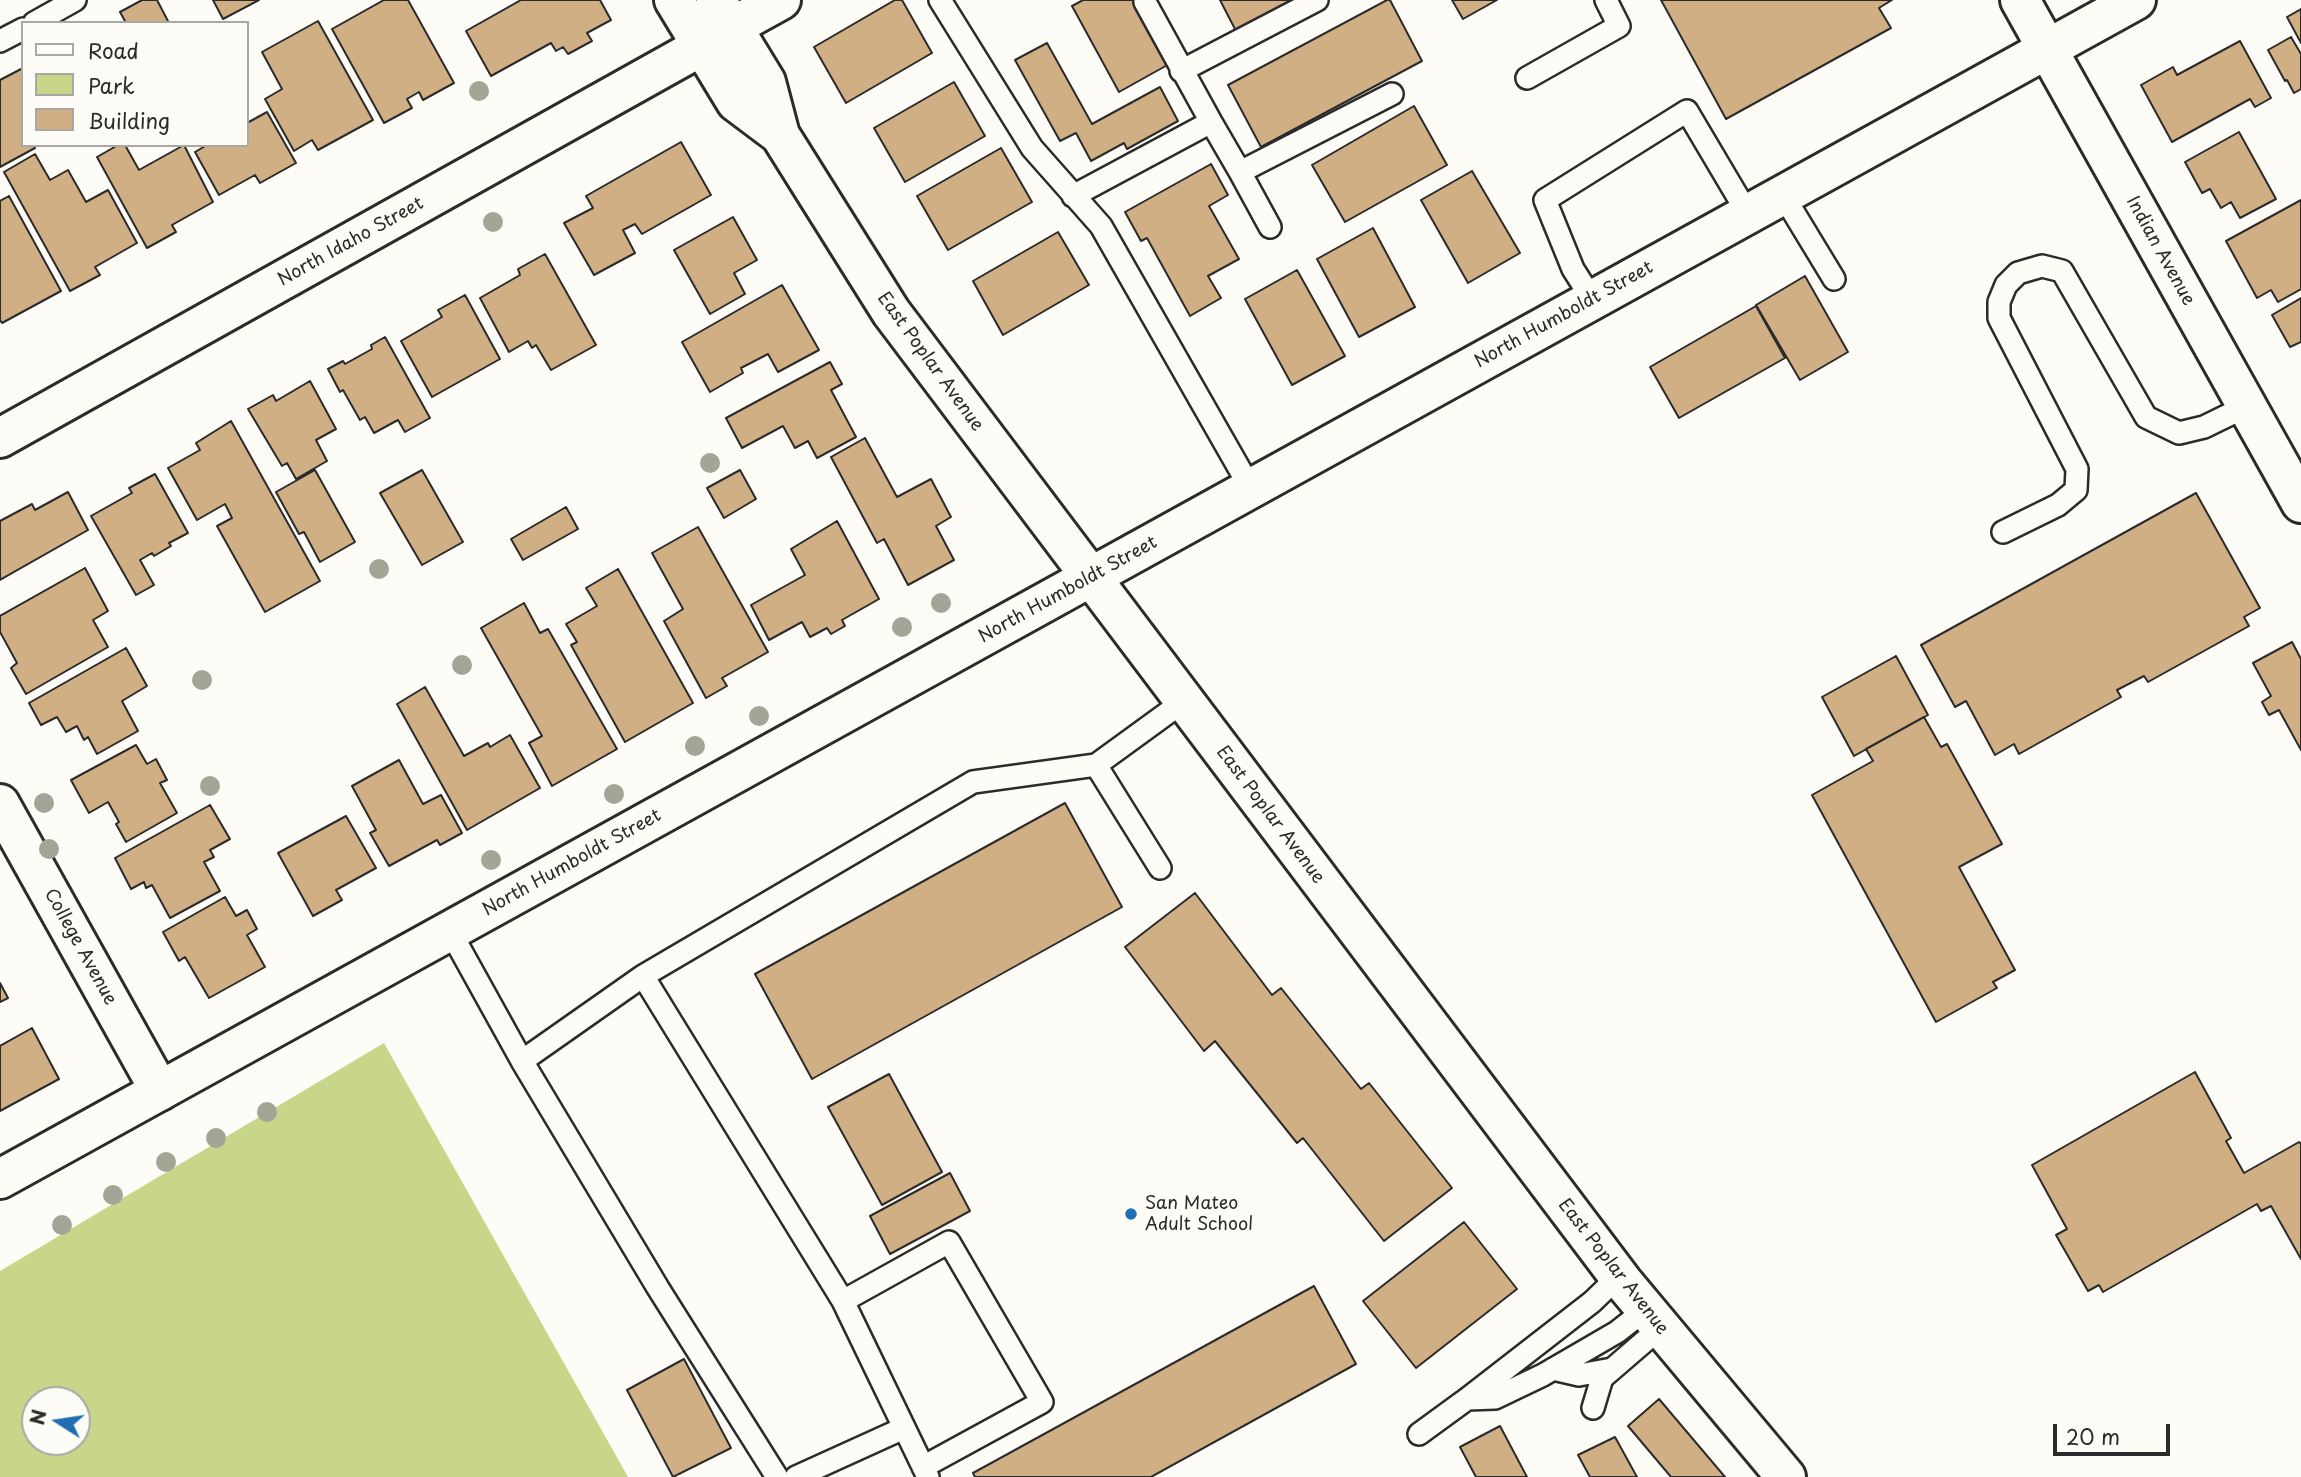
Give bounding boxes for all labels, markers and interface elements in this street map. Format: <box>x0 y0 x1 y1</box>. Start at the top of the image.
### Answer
legend <box>21 21 248 147</box>
text: Road <box>88 34 139 66</box>
text: Park <box>88 69 135 101</box>
text: Building <box>88 104 170 136</box>
street label: North Idaho Street <box>274 193 428 291</box>
street label: Indian Avenue <box>2121 193 2199 309</box>
street label: North Humboldt Street <box>1471 257 1657 373</box>
street label: East Poplar Avenue <box>872 288 988 436</box>
street label: North Humboldt Street <box>975 532 1161 648</box>
street label: East Poplar Avenue <box>1211 742 1329 888</box>
street label: North Humboldt Street <box>479 805 665 921</box>
street label: College Avenue <box>39 885 121 1009</box>
place label: San Mateo Adult School <box>1145 1193 1253 1236</box>
street label: East Poplar Avenue <box>1553 1195 1673 1339</box>
marker: San Mateo Adult School <box>1123 1206 1139 1222</box>
north arrow <box>21 1386 91 1456</box>
text: N <box>22 1407 53 1427</box>
scale bar <box>2056 1410 2173 1454</box>
text: 20 m <box>2066 1420 2120 1452</box>

